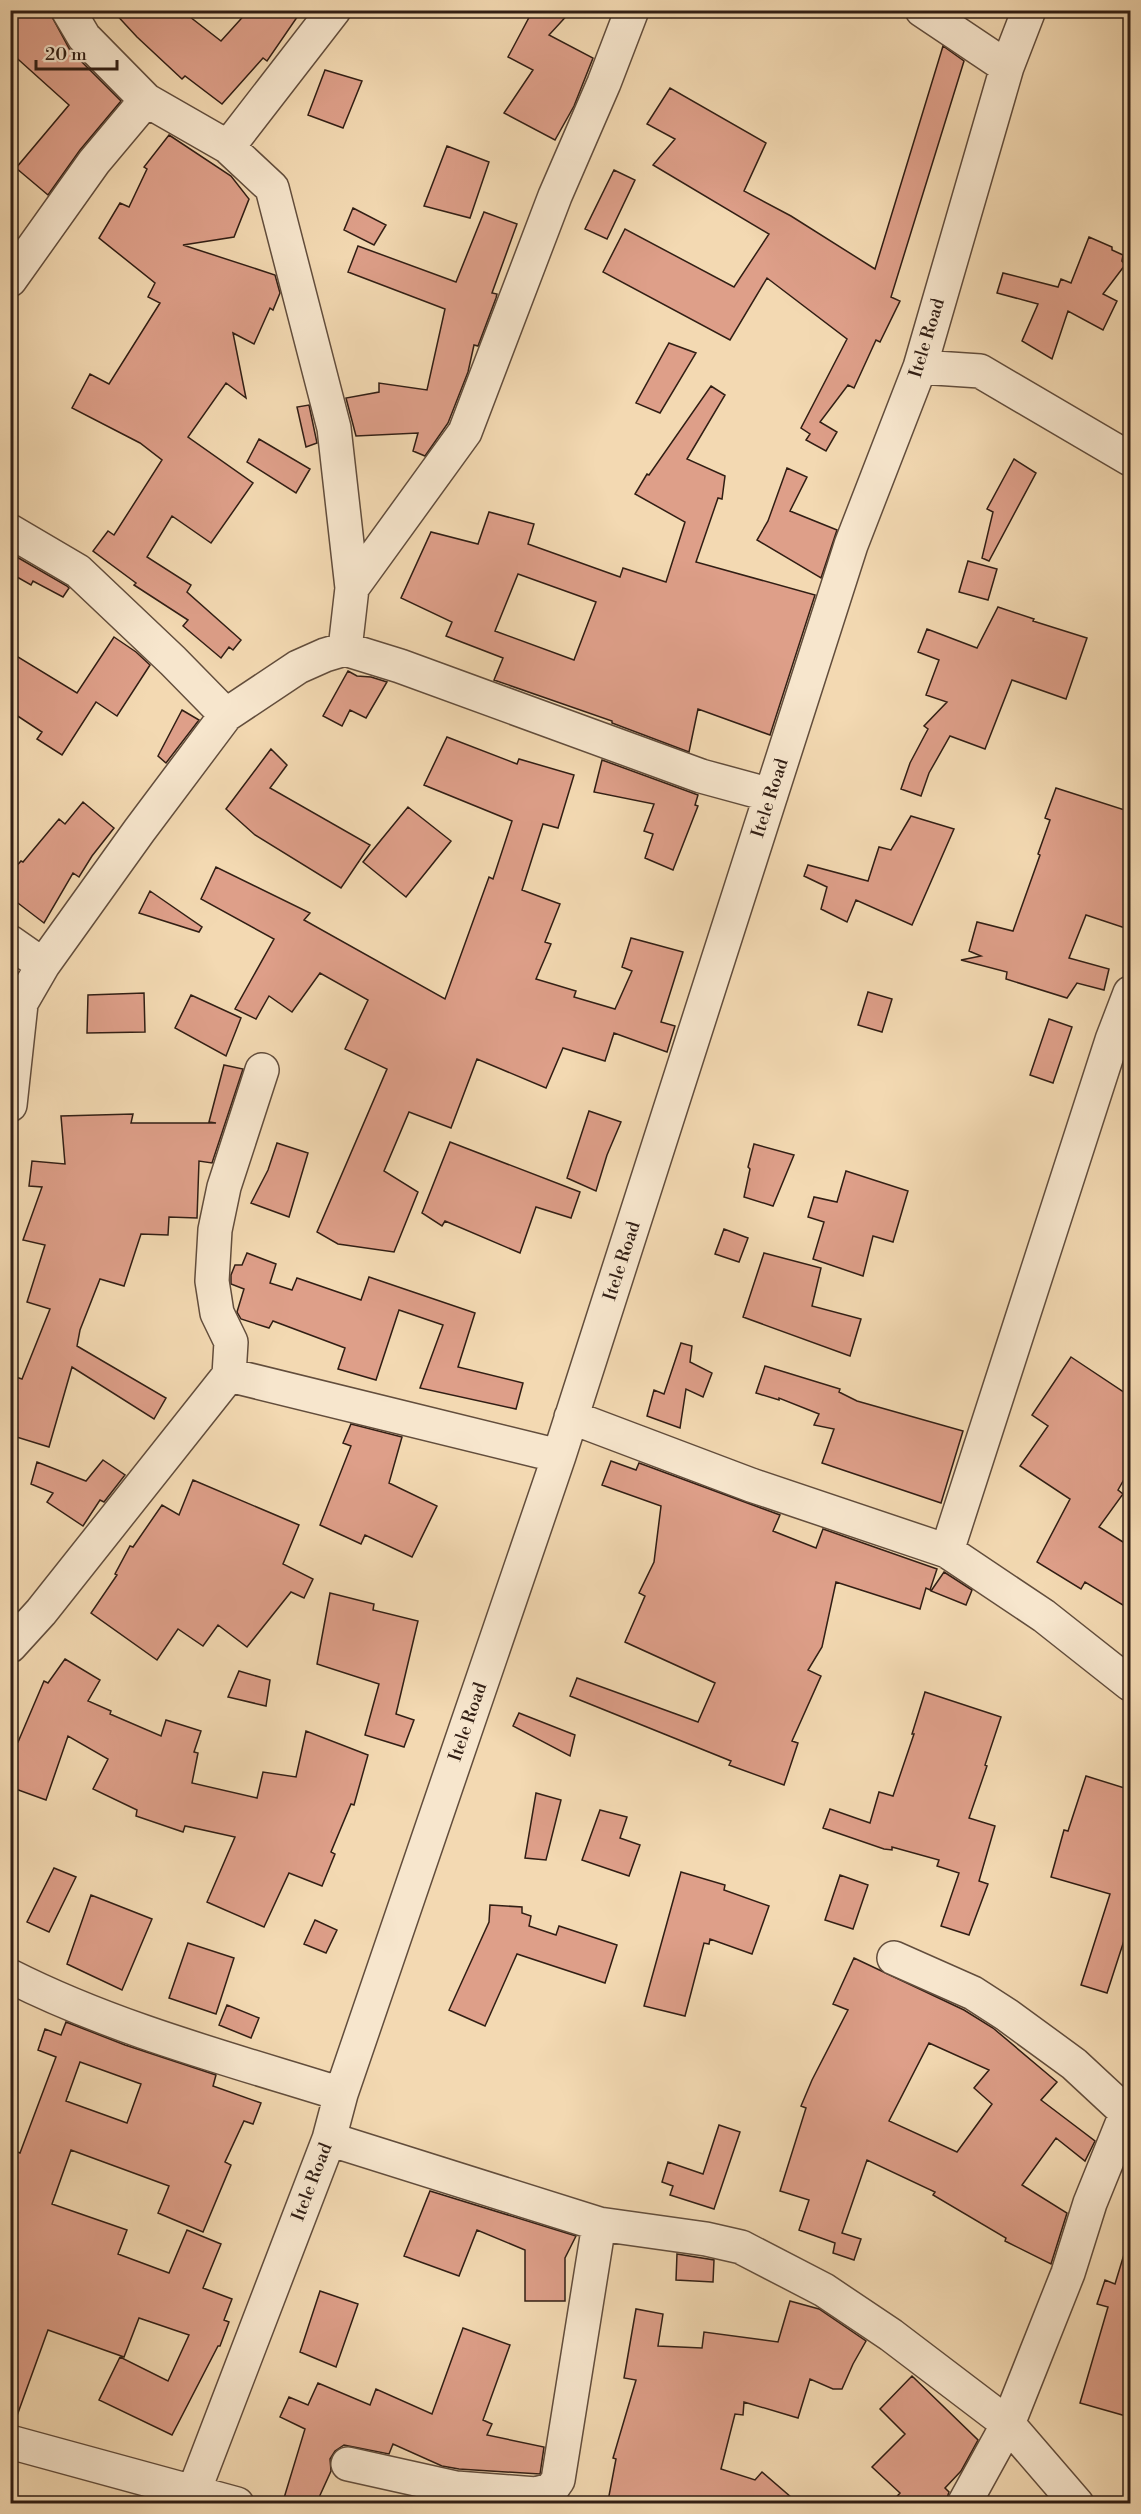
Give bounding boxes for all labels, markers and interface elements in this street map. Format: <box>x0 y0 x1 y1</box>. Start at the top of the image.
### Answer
scale bar <box>36 33 117 71</box>
text: 20 m <box>45 43 87 66</box>
street label: Itele Road <box>904 295 950 381</box>
street label: Itele Road <box>746 755 794 841</box>
street label: Itele Road <box>598 1218 646 1304</box>
street label: Itele Road <box>444 1679 492 1765</box>
street label: Itele Road <box>287 2139 338 2224</box>

